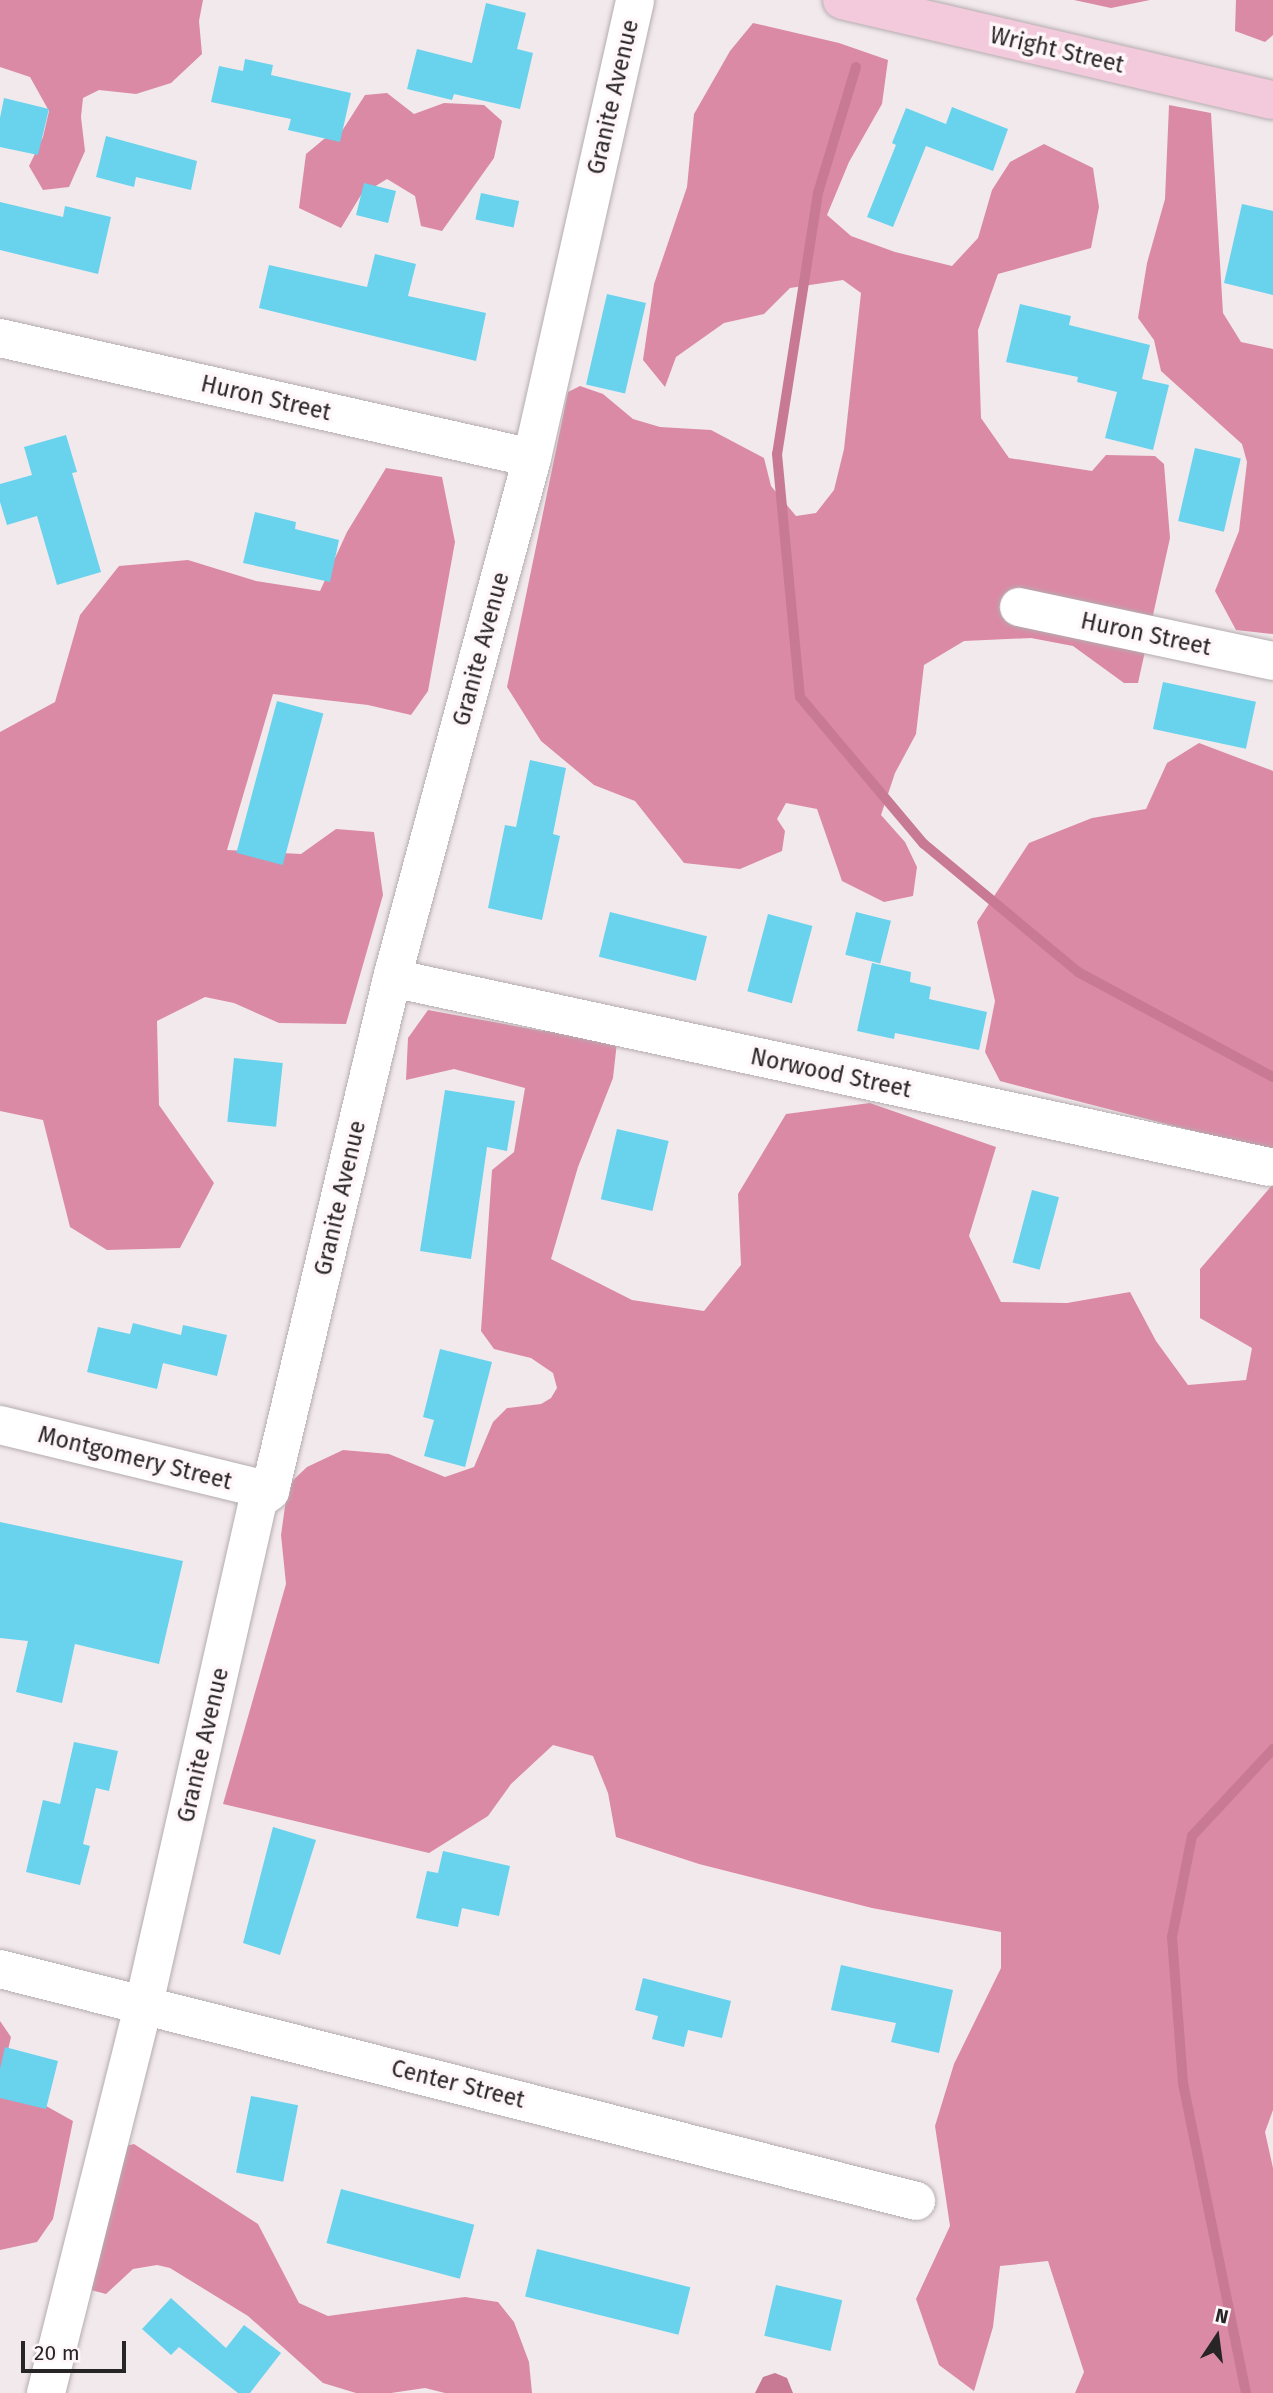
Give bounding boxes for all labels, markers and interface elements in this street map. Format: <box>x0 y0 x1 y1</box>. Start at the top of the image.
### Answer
street label: Granite Avenue <box>582 17 644 177</box>
street label: Wright Street <box>987 21 1127 79</box>
street label: Huron Street <box>198 370 334 426</box>
street label: Granite Avenue <box>447 569 515 729</box>
street label: Huron Street <box>1078 607 1214 661</box>
street label: Norwood Street <box>748 1042 914 1104</box>
street label: Granite Avenue <box>309 1118 371 1278</box>
street label: Montgomery Street <box>35 1421 235 1495</box>
street label: Granite Avenue <box>172 1665 234 1825</box>
street label: Center Street <box>389 2054 527 2114</box>
north arrow <box>1182 2302 1252 2372</box>
text: N <box>1213 2303 1231 2329</box>
scale bar <box>24 2326 130 2370</box>
text: 20 m <box>34 2340 80 2366</box>

